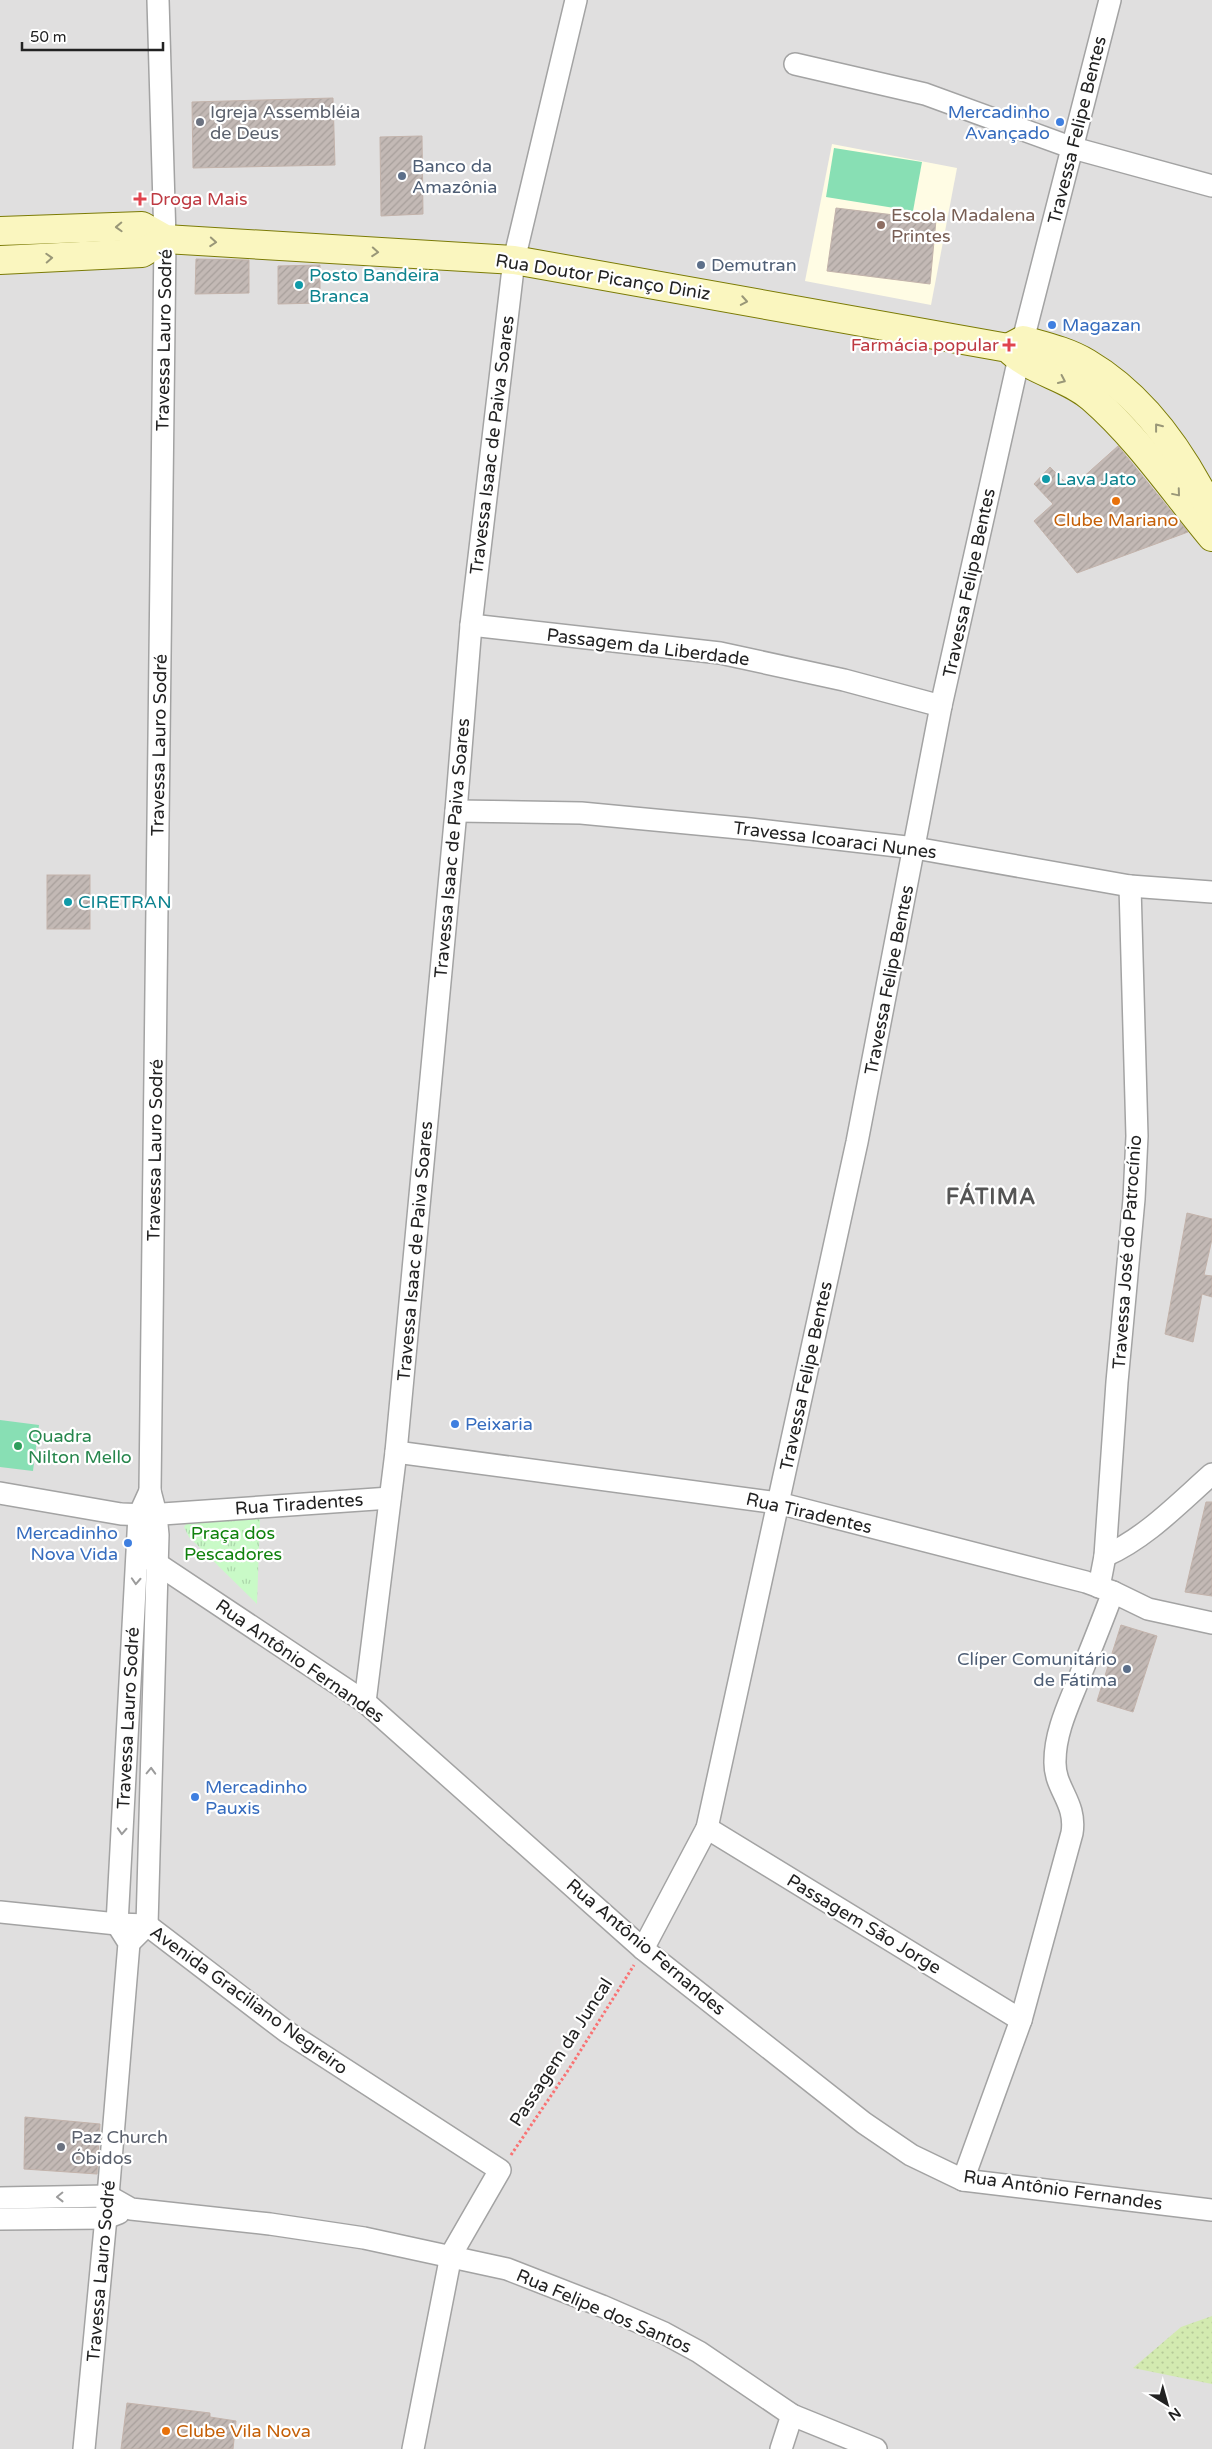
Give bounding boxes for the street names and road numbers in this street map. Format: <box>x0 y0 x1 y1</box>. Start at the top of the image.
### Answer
street label: Travessa Felipe Bentes <box>1043 34 1111 226</box>
street label: Travessa Lauro Sodré <box>151 249 177 431</box>
street label: Rua Doutor Picanço Diniz <box>494 249 712 305</box>
street label: Travessa Isaac de Paiva Soares <box>465 314 519 576</box>
street label: Travessa Felipe Bentes <box>938 486 1000 680</box>
street label: Passagem da Liberdade <box>545 624 751 670</box>
street label: Travessa Lauro Sodré <box>146 654 172 836</box>
street label: Travessa Isaac de Paiva Soares <box>430 717 474 979</box>
street label: Travessa Icoaraci Nunes <box>732 817 938 863</box>
street label: Travessa Felipe Bentes <box>860 883 918 1077</box>
street label: Travessa Lauro Sodré <box>142 1059 168 1241</box>
street label: Travessa Isaac de Paiva Soares <box>393 1120 437 1382</box>
street label: Travessa José do Patrocínio <box>1108 1134 1146 1370</box>
street label: Travessa Felipe Bentes <box>775 1279 837 1473</box>
street label: Rua Tiradentes <box>744 1488 874 1538</box>
street label: Rua Tiradentes <box>234 1489 364 1519</box>
street label: Rua Antônio Fernandes <box>211 1594 389 1728</box>
street label: Travessa Lauro Sodré <box>112 1626 144 1810</box>
street label: Passagem São Jorge <box>783 1869 945 1979</box>
street label: Rua Antônio Fernandes <box>562 1874 730 2020</box>
street label: Avenida Graciliano Negreiro <box>146 1921 352 2079</box>
street label: Passagem da Juncal <box>505 1974 617 2130</box>
street label: Rua Antônio Fernandes <box>962 2165 1164 2215</box>
street label: Travessa Lauro Sodré <box>82 2179 120 2363</box>
street label: Rua Felipe dos Santos <box>513 2264 695 2358</box>

